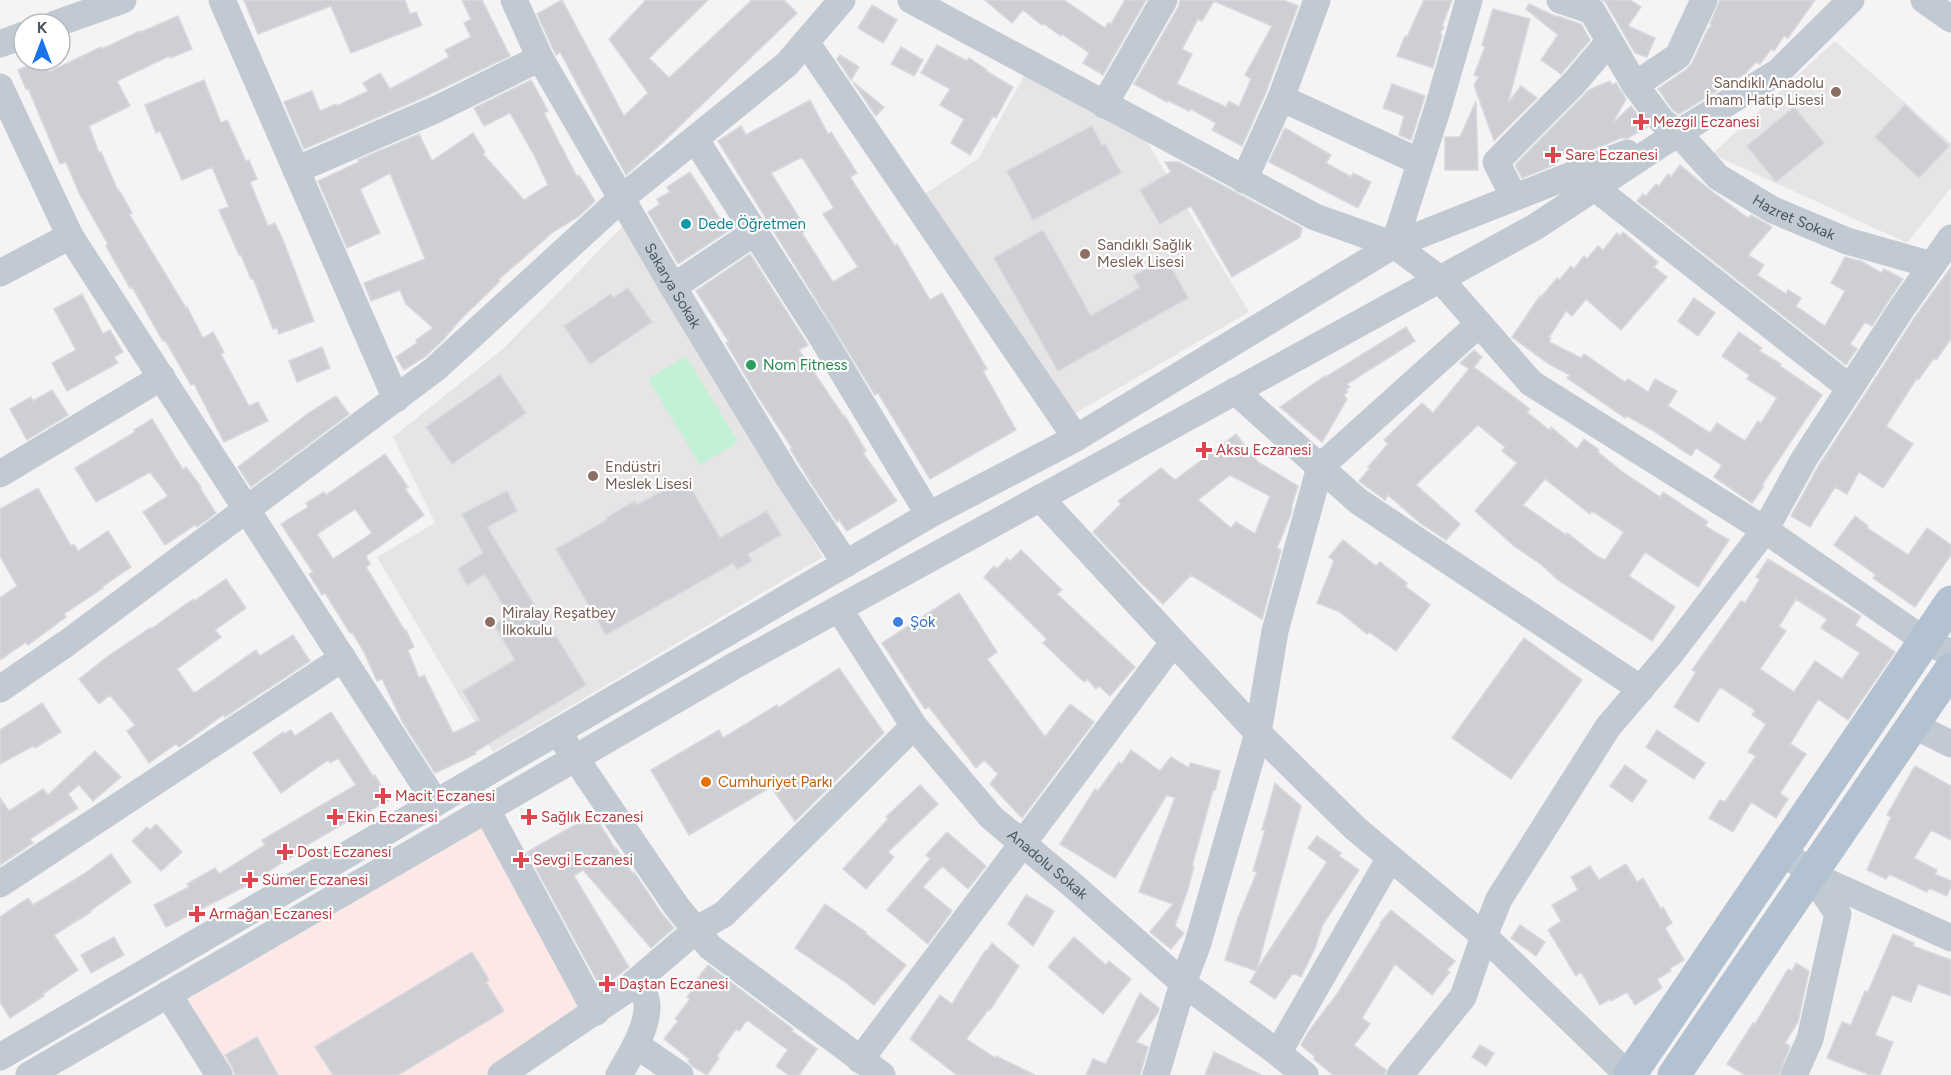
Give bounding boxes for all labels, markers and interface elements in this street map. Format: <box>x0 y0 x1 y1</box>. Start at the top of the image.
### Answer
north arrow <box>12 12 72 72</box>
text: K <box>37 18 48 37</box>
place label: Sandıklı Anadolu İmam Hatip Lisesi <box>1705 74 1824 109</box>
marker: Sandıklı Anadolu İmam Hatip Lisesi <box>1829 85 1843 99</box>
place label: Mezgil Eczanesi <box>1653 113 1760 131</box>
marker: Mezgil Eczanesi <box>1634 115 1648 129</box>
place label: Sare Eczanesi <box>1565 146 1658 164</box>
marker: Sare Eczanesi <box>1546 148 1560 162</box>
street label: Hazret Sokak <box>1749 191 1838 244</box>
place label: Dede Öğretmen <box>698 215 806 233</box>
marker: Dede Öğretmen <box>679 217 693 231</box>
place label: Sandıklı Sağlık Meslek Lisesi <box>1097 236 1193 271</box>
street label: Sakarya Sokak <box>640 240 705 332</box>
marker: Sandıklı Sağlık Meslek Lisesi <box>1078 247 1092 261</box>
place label: Nom Fitness <box>763 356 848 374</box>
marker: Nom Fitness <box>744 358 758 372</box>
place label: Aksu Eczanesi <box>1216 441 1312 459</box>
marker: Aksu Eczanesi <box>1197 443 1211 457</box>
place label: Endüstri Meslek Lisesi <box>605 458 692 493</box>
marker: Endüstri Meslek Lisesi <box>586 469 600 483</box>
place label: Miralay Reşatbey İlkokulu <box>502 604 616 639</box>
place label: Şok <box>910 613 936 631</box>
marker: Miralay Reşatbey İlkokulu <box>483 615 497 629</box>
marker: Şok <box>891 615 905 629</box>
place label: Cumhuriyet Parkı <box>718 773 833 791</box>
marker: Cumhuriyet Parkı <box>699 775 713 789</box>
place label: Macit Eczanesi <box>395 787 495 805</box>
marker: Macit Eczanesi <box>376 789 390 803</box>
place label: Ekin Eczanesi <box>347 808 438 826</box>
place label: Sağlık Eczanesi <box>541 808 643 826</box>
marker: Ekin Eczanesi <box>328 810 342 824</box>
marker: Sağlık Eczanesi <box>522 810 536 824</box>
street label: Anadolu Sokak <box>1004 826 1092 904</box>
place label: Dost Eczanesi <box>297 843 391 861</box>
marker: Dost Eczanesi <box>278 845 292 859</box>
place label: Sevgi Eczanesi <box>533 851 633 869</box>
marker: Sevgi Eczanesi <box>514 853 528 867</box>
place label: Sümer Eczanesi <box>262 871 368 889</box>
marker: Sümer Eczanesi <box>243 873 257 887</box>
place label: Armağan Eczanesi <box>209 905 332 923</box>
marker: Armağan Eczanesi <box>190 907 204 921</box>
place label: Daştan Eczanesi <box>619 975 728 993</box>
marker: Daştan Eczanesi <box>600 977 614 991</box>

